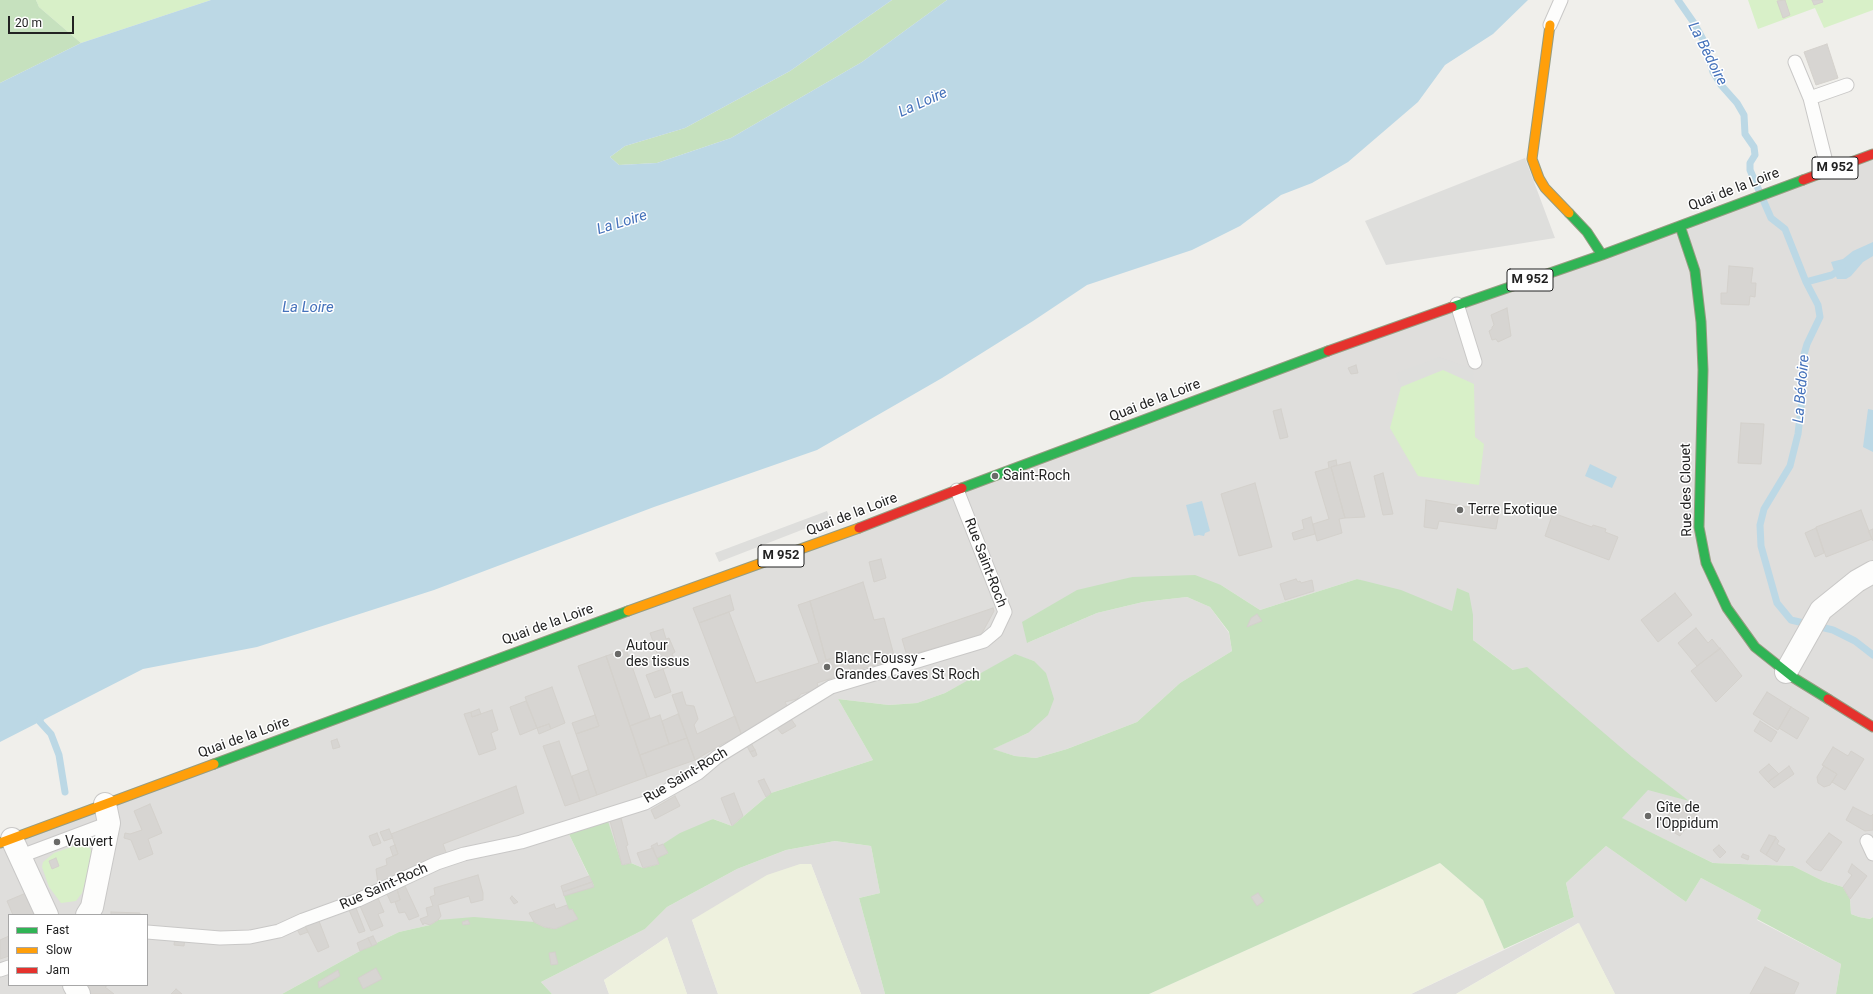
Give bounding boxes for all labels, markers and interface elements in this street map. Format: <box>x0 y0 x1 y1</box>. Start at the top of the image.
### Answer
scale bar <box>10 8 76 34</box>
text: 20 m <box>15 16 42 30</box>
water label: La Bédoire <box>1683 19 1731 89</box>
water label: La Loire <box>896 84 950 122</box>
road number: M 952 <box>1812 157 1858 179</box>
street label: Quai de la Loire <box>1686 165 1782 215</box>
water label: La Loire <box>595 207 649 239</box>
road number: M 952 <box>1507 269 1553 291</box>
water label: La Loire <box>282 299 334 317</box>
water label: La Bédoire <box>1790 354 1814 424</box>
street label: Quai de la Loire <box>1107 376 1203 426</box>
street label: Rue des Clouet <box>1678 443 1696 537</box>
place label: Saint-Roch <box>1003 468 1070 484</box>
marker: Saint-Roch <box>990 471 1000 481</box>
street label: Quai de la Loire <box>804 490 900 540</box>
place label: Terre Exotique <box>1468 502 1557 518</box>
marker: Terre Exotique <box>1455 505 1465 515</box>
street label: Rue Saint-Roch <box>960 516 1010 610</box>
road number: M 952 <box>758 545 804 567</box>
street label: Quai de la Loire <box>500 601 596 649</box>
place label: Autour des tissus <box>626 638 689 670</box>
marker: Autour des tissus <box>613 649 623 659</box>
place label: Blanc Foussy - Grandes Caves St Roch <box>835 651 980 684</box>
marker: Blanc Foussy - Grandes Caves St Roch <box>822 662 832 672</box>
street label: Quai de la Loire <box>196 714 292 762</box>
street label: Rue Saint-Roch <box>641 744 731 808</box>
place label: Gîte de l'Oppidum <box>1656 800 1719 832</box>
marker: Gîte de l'Oppidum <box>1643 811 1653 821</box>
place label: Vauvert <box>65 834 113 850</box>
marker: Vauvert <box>52 837 62 847</box>
street label: Rue Saint-Roch <box>337 860 431 914</box>
legend <box>8 914 148 986</box>
text: Fast <box>46 923 69 937</box>
text: Slow <box>46 943 72 957</box>
text: Jam <box>46 963 70 977</box>

